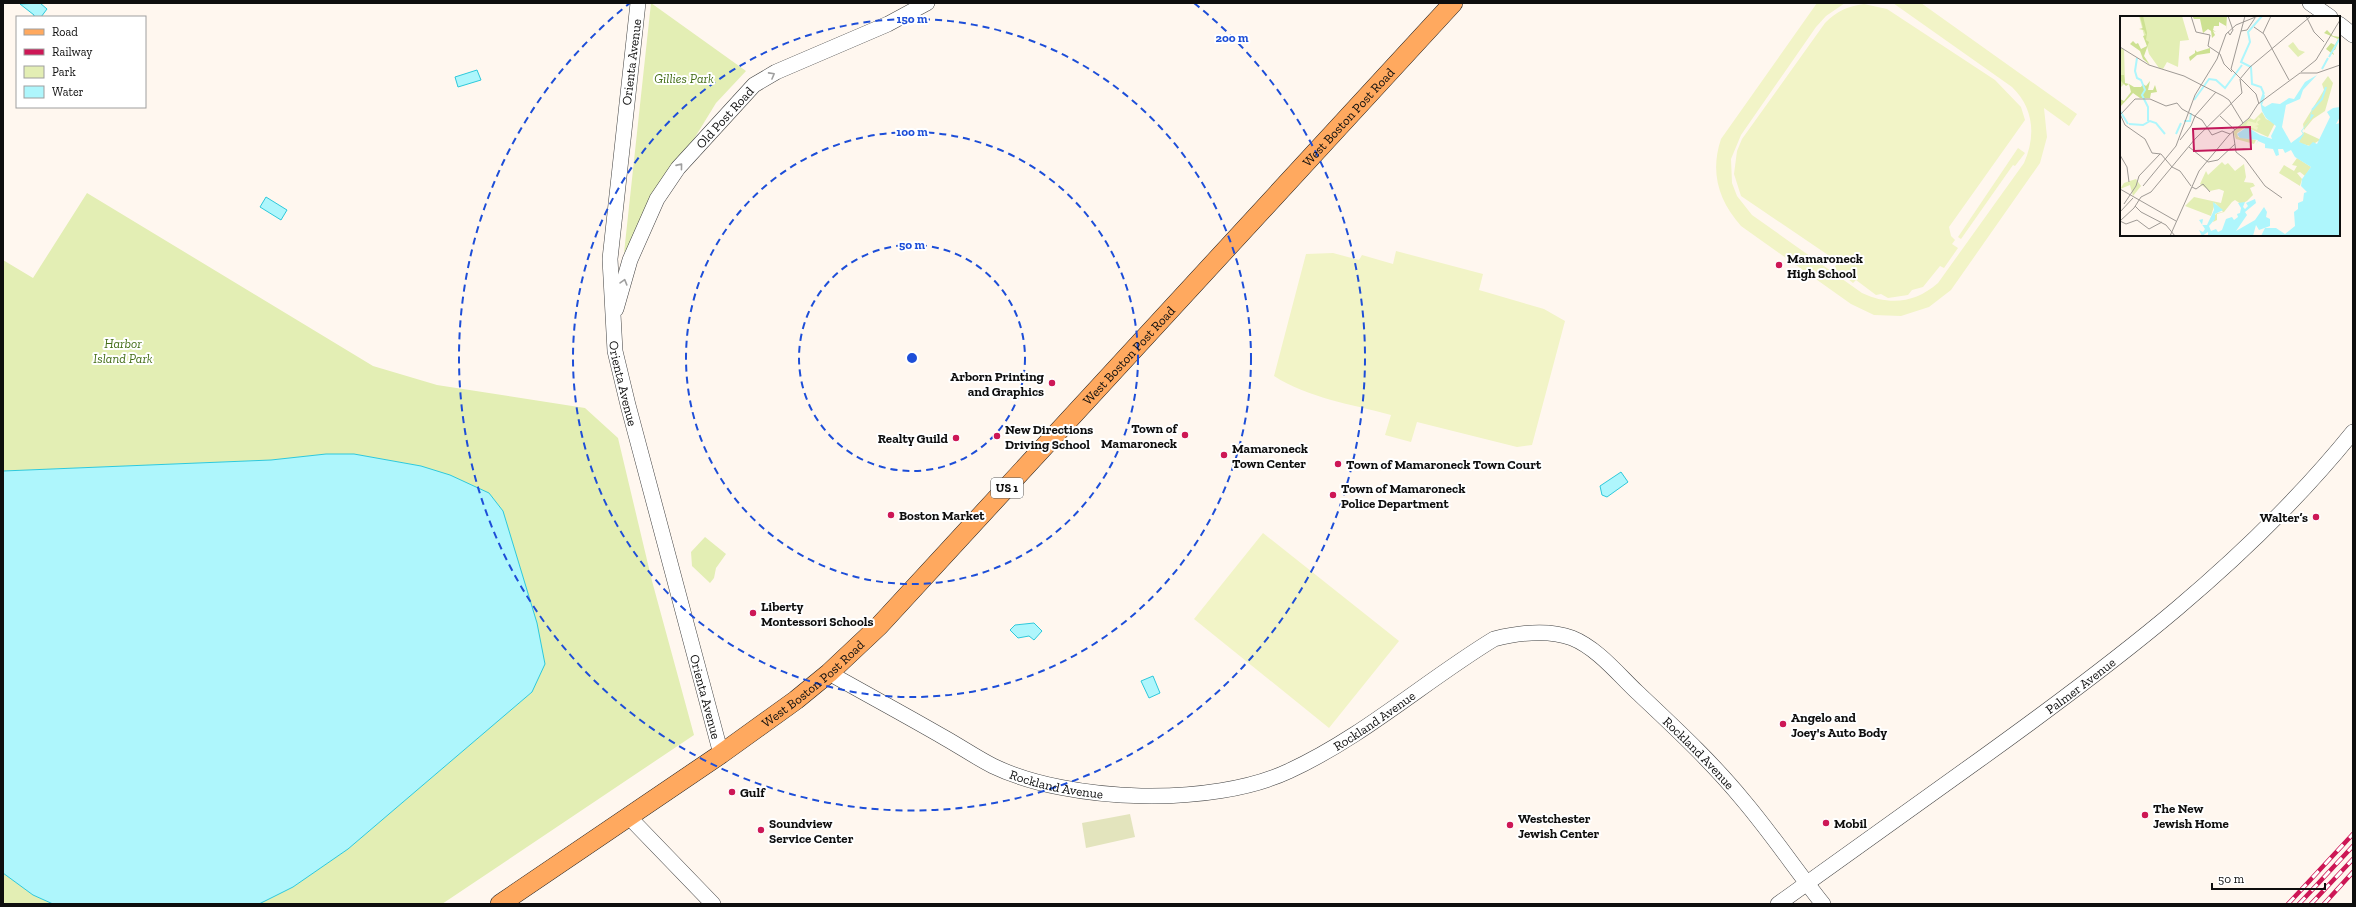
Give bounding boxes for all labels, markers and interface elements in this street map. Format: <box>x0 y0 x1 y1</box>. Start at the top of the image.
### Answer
text: 150 m <box>897 12 928 26</box>
legend <box>16 16 146 108</box>
inset map <box>2120 16 2340 236</box>
street label: Orienta Avenue <box>619 18 644 106</box>
text: Road <box>52 25 78 39</box>
text: 200 m <box>1215 31 1249 45</box>
text: Railway <box>52 45 93 59</box>
text: Park <box>52 65 77 79</box>
street label: West Boston Post Road <box>1299 65 1398 170</box>
park label: Gillies Park <box>654 71 714 86</box>
one-way arrow <box>768 72 775 79</box>
street label: Old Post Road <box>693 84 757 151</box>
text: Water <box>52 85 84 99</box>
text: 100 m <box>896 125 928 139</box>
one-way arrow <box>676 163 683 170</box>
text: 50 m <box>899 238 925 252</box>
place label: Mamaroneck High School <box>1787 251 1863 281</box>
marker: Mamaroneck High School <box>1774 260 1784 270</box>
one-way arrow <box>619 279 628 286</box>
street label: West Boston Post Road <box>1080 303 1178 408</box>
park label: Harbor Island Park <box>93 336 153 366</box>
street label: Orienta Avenue <box>606 340 640 428</box>
centre of rings <box>905 351 919 365</box>
place label: Arborn Printing and Graphics <box>950 369 1045 399</box>
marker: Arborn Printing and Graphics <box>1047 378 1057 388</box>
place label: Town of Mamaroneck <box>1101 421 1179 451</box>
place label: New Directions Driving School <box>1005 422 1093 452</box>
marker: Town of Mamaroneck <box>1180 430 1190 440</box>
place label: Realty Guild <box>878 431 949 446</box>
marker: New Directions Driving School <box>992 431 1002 441</box>
marker: Realty Guild <box>951 433 961 443</box>
place label: Mamaroneck Town Center <box>1232 441 1308 471</box>
marker: Mamaroneck Town Center <box>1219 450 1229 460</box>
place label: Town of Mamaroneck Town Court <box>1346 457 1542 472</box>
marker: Town of Mamaroneck Town Court <box>1333 459 1343 469</box>
road number: US 1 <box>991 478 1023 498</box>
place label: Town of Mamaroneck Police Department <box>1341 481 1465 511</box>
marker: Town of Mamaroneck Police Department <box>1328 490 1338 500</box>
place label: Boston Market <box>899 508 985 523</box>
marker: Boston Market <box>886 510 896 520</box>
place label: Walter’s <box>2260 510 2308 525</box>
marker: Walter’s <box>2311 512 2321 522</box>
place label: Liberty Montessori Schools <box>761 599 873 629</box>
marker: Liberty Montessori Schools <box>748 608 758 618</box>
street label: West Boston Post Road <box>759 637 867 730</box>
street label: Orienta Avenue <box>687 653 724 741</box>
street label: Palmer Avenue <box>2043 655 2118 717</box>
street label: Rockland Avenue <box>1331 688 1418 754</box>
place label: Angelo and Joey's Auto Body <box>1791 710 1887 740</box>
street label: Rockland Avenue <box>1660 714 1737 792</box>
marker: Angelo and Joey's Auto Body <box>1778 719 1788 729</box>
street label: Rockland Avenue <box>1007 767 1104 802</box>
place label: Gulf <box>740 785 766 800</box>
marker: Gulf <box>727 787 737 797</box>
place label: The New Jewish Home <box>2153 801 2230 831</box>
marker: The New Jewish Home <box>2140 810 2150 820</box>
place label: Westchester Jewish Center <box>1518 811 1600 841</box>
place label: Soundview Service Center <box>769 816 854 846</box>
place label: Mobil <box>1834 816 1867 831</box>
marker: Mobil <box>1821 818 1831 828</box>
marker: Westchester Jewish Center <box>1505 820 1515 830</box>
marker: Soundview Service Center <box>756 825 766 835</box>
scale bar <box>2212 865 2325 891</box>
text: 50 m <box>2218 872 2245 886</box>

